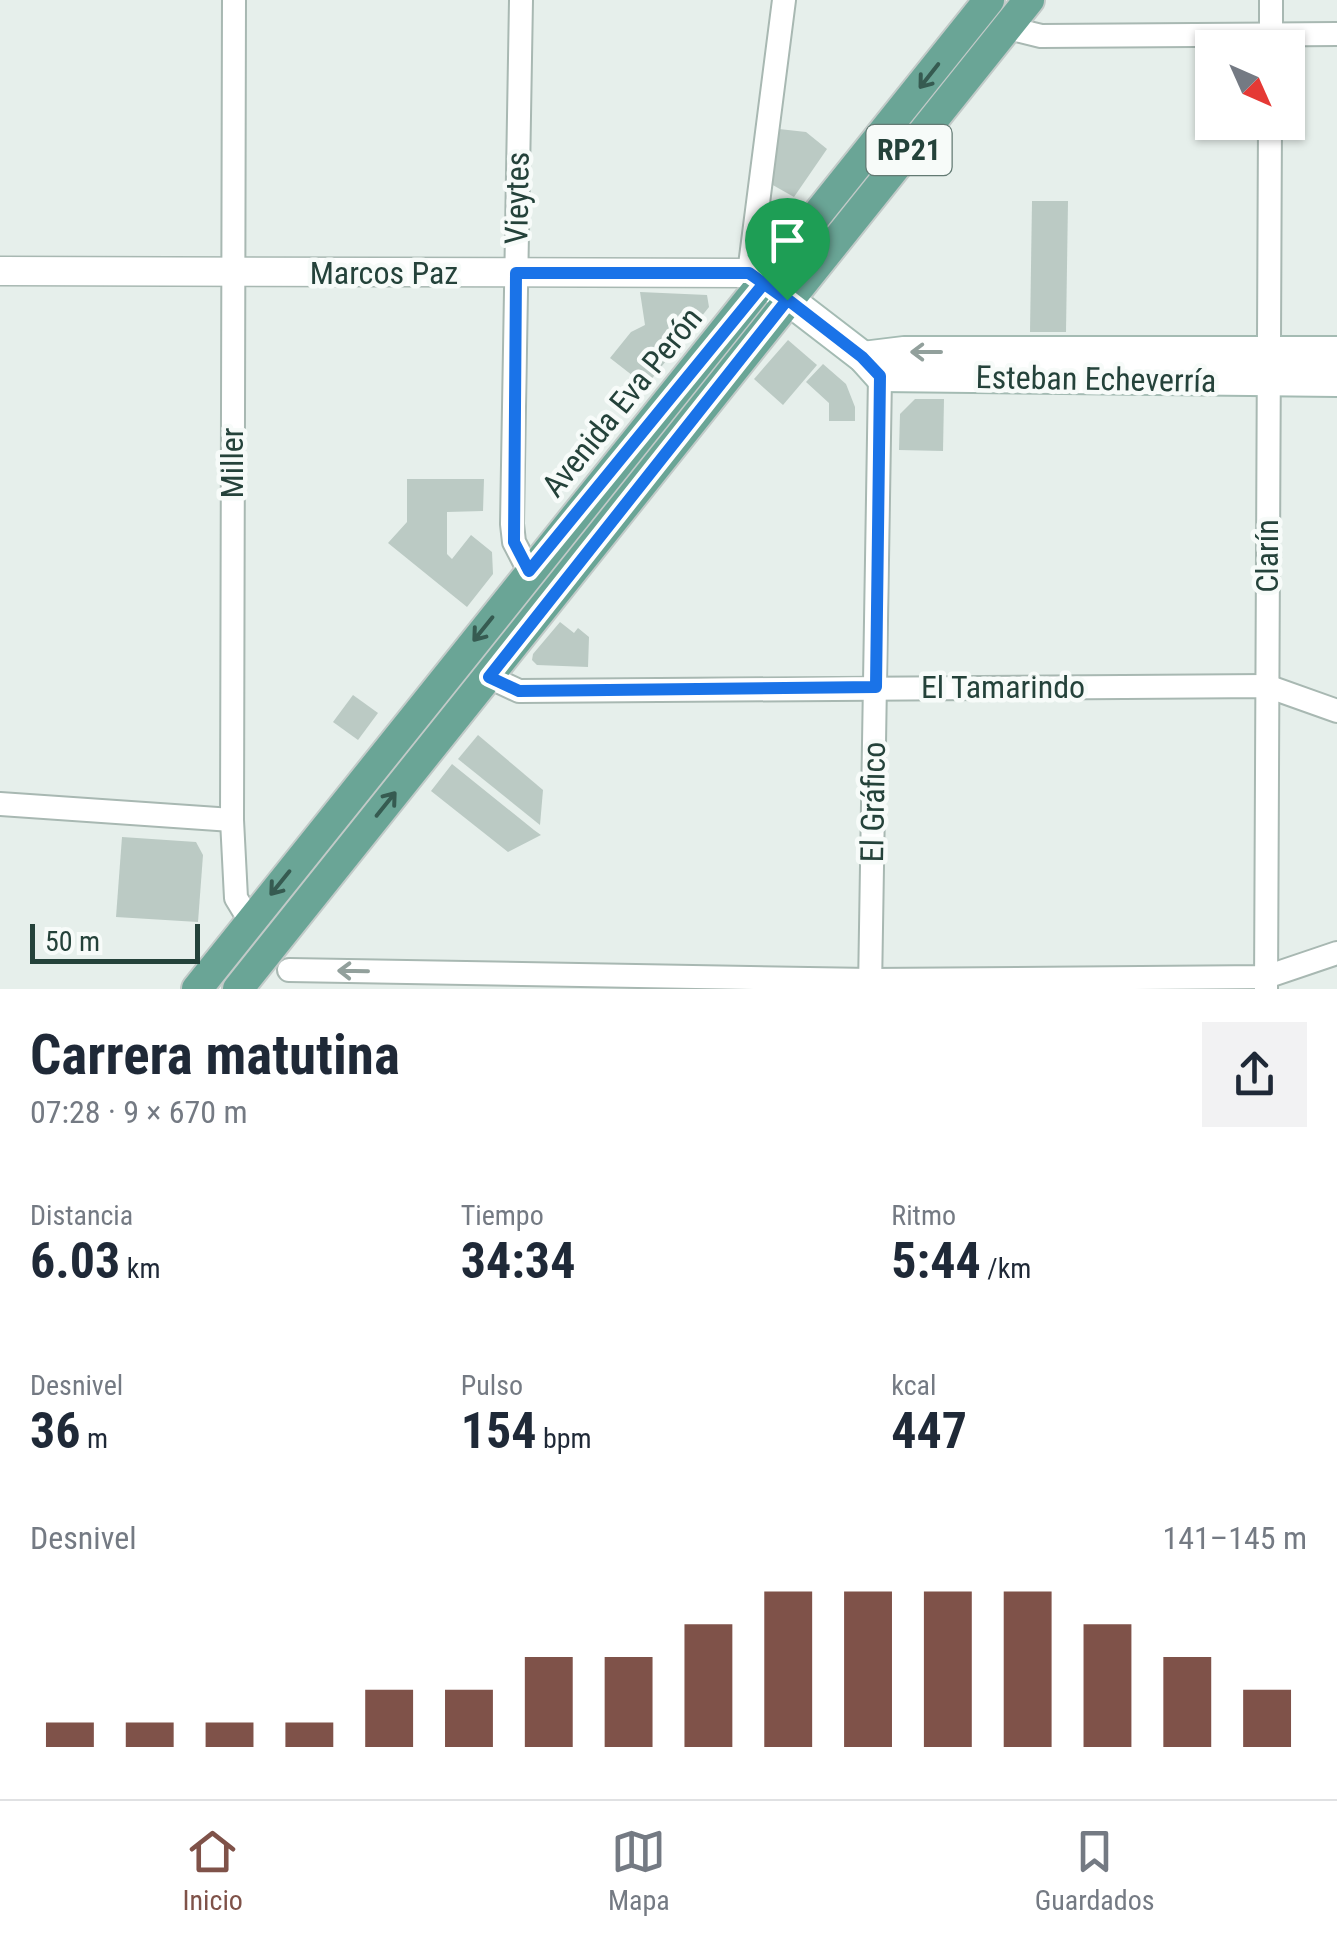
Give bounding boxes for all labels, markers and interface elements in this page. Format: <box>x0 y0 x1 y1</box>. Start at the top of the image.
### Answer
north arrow <box>1195 30 1305 140</box>
map controls <box>1195 30 1305 140</box>
one-way arrow <box>918 63 940 89</box>
road number: RP21 <box>866 125 952 175</box>
street label: Vieytes <box>497 151 537 245</box>
pin <box>745 198 830 301</box>
icon: arrive <box>760 213 815 268</box>
street label: Marcos Paz <box>310 254 458 292</box>
street label: Avenida Eva Perón <box>534 300 710 504</box>
one-way arrow <box>911 342 944 362</box>
street label: Esteban Echeverría <box>975 358 1217 400</box>
street label: Miller <box>213 427 251 498</box>
street label: Clarín <box>1248 519 1286 593</box>
one-way arrow <box>473 615 494 642</box>
street label: El Tamarindo <box>921 668 1085 706</box>
street label: El Gráfico <box>853 741 893 863</box>
one-way arrow <box>375 791 397 817</box>
one-way arrow <box>270 870 292 896</box>
scale bar <box>30 919 200 964</box>
text: 50 m <box>45 925 100 958</box>
one-way arrow <box>337 961 369 980</box>
button: share <box>1202 1022 1307 1127</box>
text: Carrera matutina <box>30 1023 400 1087</box>
text: 07:28 · 9 × 670 m <box>30 1093 248 1131</box>
text: Distancia <box>30 1199 133 1232</box>
text: Tiempo <box>461 1199 544 1232</box>
text: Ritmo <box>891 1199 956 1232</box>
text: 6.03 <box>30 1232 120 1290</box>
text: 34:34 <box>461 1232 575 1290</box>
text: 5:44 <box>891 1232 981 1290</box>
text: km <box>120 1252 160 1285</box>
text: /km <box>981 1252 1031 1285</box>
text: Desnivel <box>30 1369 123 1402</box>
text: Pulso <box>461 1369 523 1402</box>
text: kcal <box>891 1369 936 1402</box>
text: 36 <box>30 1402 81 1460</box>
text: 154 <box>461 1402 536 1460</box>
text: 447 <box>891 1402 967 1460</box>
text: m <box>81 1422 108 1455</box>
text: bpm <box>536 1422 592 1455</box>
text: Desnivel <box>30 1519 137 1557</box>
text: 141–145 m <box>1162 1519 1307 1557</box>
tab: Inicio <box>183 1824 243 1917</box>
tab: Mapa <box>608 1824 670 1917</box>
tab: Guardados <box>1035 1824 1154 1917</box>

